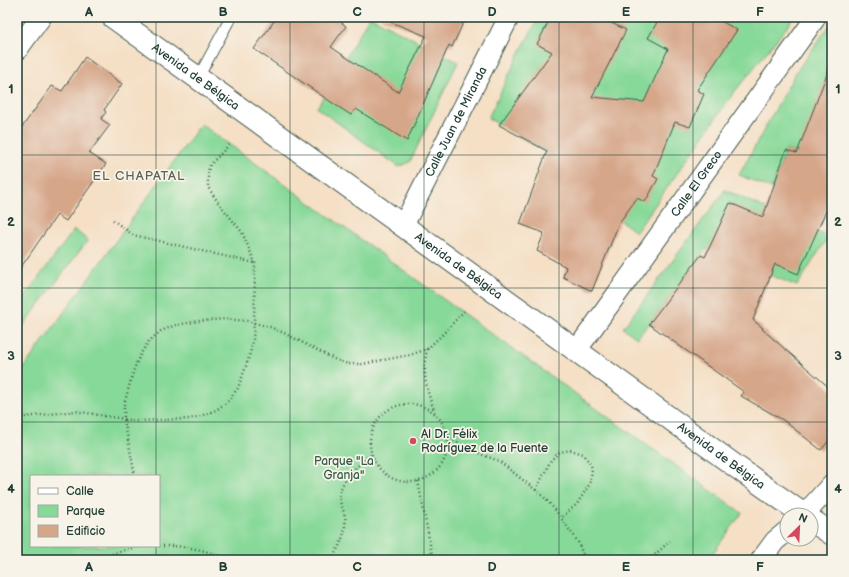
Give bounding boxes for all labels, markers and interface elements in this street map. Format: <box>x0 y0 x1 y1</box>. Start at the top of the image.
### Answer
text: A <box>84 4 93 20</box>
text: B <box>218 4 228 20</box>
text: C <box>352 4 362 20</box>
text: D <box>487 4 497 20</box>
text: E <box>622 4 631 20</box>
text: F <box>756 4 764 20</box>
street label: Avenida de Bélgica <box>149 40 243 113</box>
street label: Calle Juan de Miranda <box>422 64 490 179</box>
text: 1 <box>8 81 14 97</box>
text: 1 <box>835 81 841 97</box>
street label: Calle El Greco <box>667 147 725 220</box>
district label: EL CHAPATAL <box>92 168 186 184</box>
text: 2 <box>7 214 15 230</box>
text: 2 <box>834 214 842 230</box>
street label: Avenida de Bélgica <box>412 229 506 303</box>
text: 3 <box>7 348 15 364</box>
text: 3 <box>834 348 842 364</box>
street label: Avenida de Bélgica <box>675 419 768 493</box>
place label: Al Dr. Félix Rodríguez de la Fuente <box>421 427 548 456</box>
marker: Al Dr. Félix Rodríguez de la Fuente <box>408 436 418 446</box>
park label: Parque "La Granja" <box>314 454 374 483</box>
legend <box>30 475 160 547</box>
text: 4 <box>7 481 15 497</box>
text: 4 <box>834 481 842 497</box>
text: Calle <box>66 484 94 499</box>
text: Parque <box>66 504 105 519</box>
north arrow <box>779 507 819 547</box>
text: N <box>796 511 809 526</box>
text: Edificio <box>66 524 106 539</box>
text: A <box>84 559 93 575</box>
text: B <box>218 559 228 575</box>
text: C <box>352 559 362 575</box>
text: D <box>487 559 497 575</box>
text: E <box>622 559 631 575</box>
text: F <box>756 559 764 575</box>

